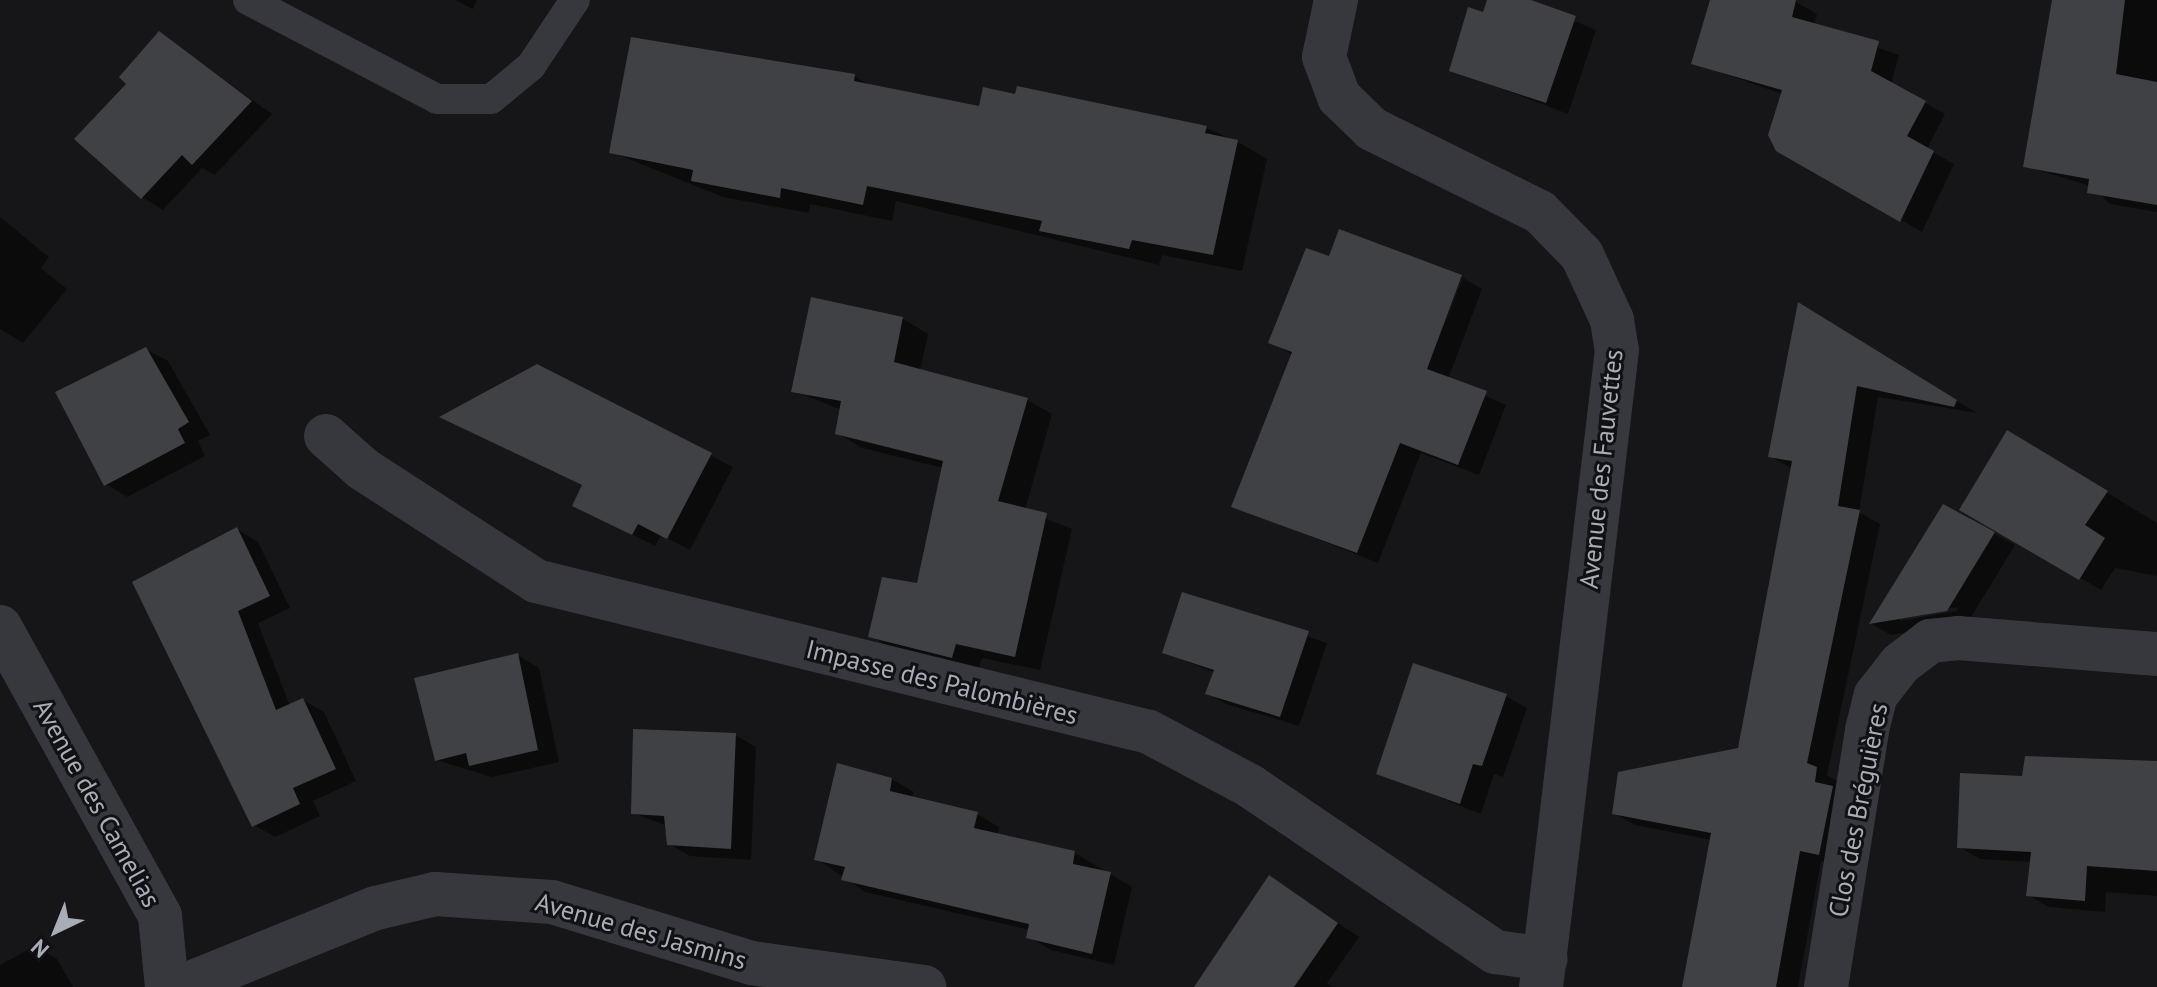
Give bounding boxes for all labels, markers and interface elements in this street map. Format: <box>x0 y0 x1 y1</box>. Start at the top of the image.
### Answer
street label: Avenue des Fauvettes <box>1573 348 1629 590</box>
street label: Impasse des Palombières <box>803 633 1081 731</box>
street label: Avenue des Camelias <box>27 693 167 913</box>
street label: Clos des Bréguières <box>1822 700 1894 920</box>
street label: Avenue des Jasmins <box>532 886 750 976</box>
north arrow <box>16 891 96 971</box>
text: N <box>25 933 54 964</box>

